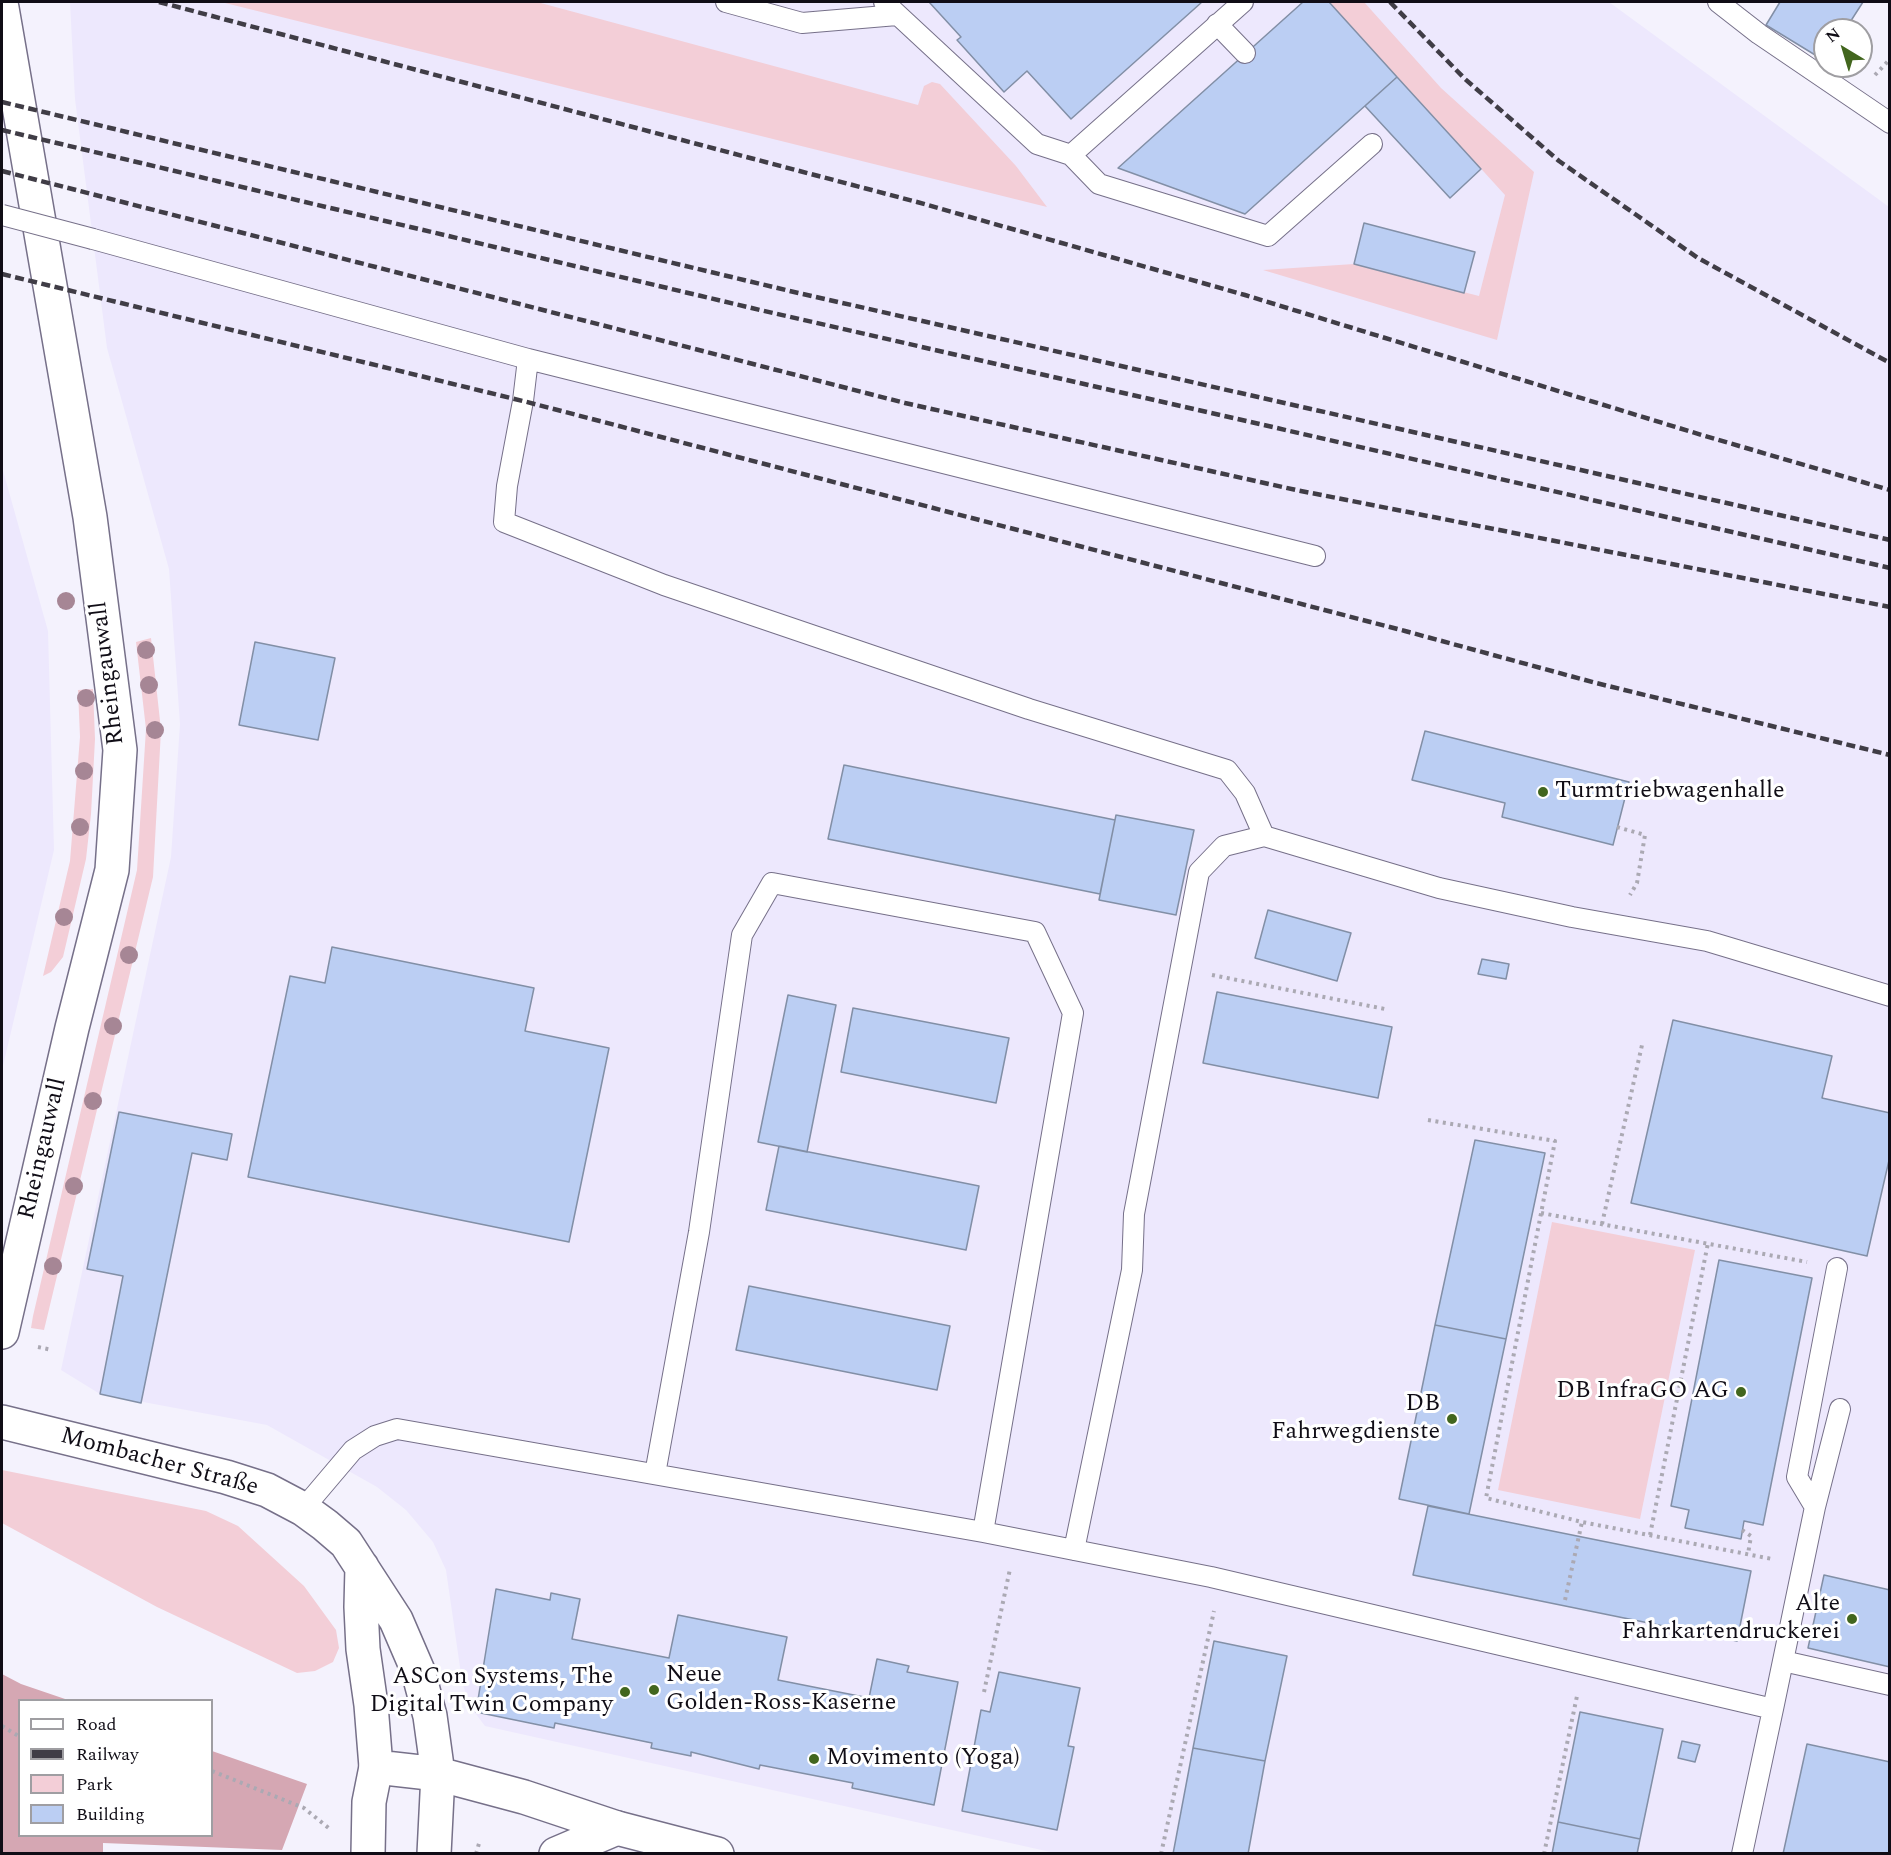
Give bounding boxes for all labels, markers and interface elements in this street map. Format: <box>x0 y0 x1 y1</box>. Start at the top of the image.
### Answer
north arrow <box>1813 18 1873 78</box>
text: N <box>1821 22 1846 49</box>
street label: Rheingauwall <box>86 599 132 747</box>
place label: Turmtriebwagenhalle <box>1555 778 1785 806</box>
marker: Turmtriebwagenhalle <box>1536 785 1550 799</box>
street label: Rheingauwall <box>14 1075 74 1223</box>
place label: DB InfraGO AG <box>1556 1378 1729 1406</box>
marker: DB InfraGO AG <box>1734 1385 1748 1399</box>
place label: DB Fahrwegdienste <box>1271 1391 1440 1447</box>
marker: DB Fahrwegdienste <box>1445 1412 1459 1426</box>
street label: Mombacher Straße <box>57 1423 261 1503</box>
place label: Alte Fahrkartendruckerei <box>1621 1591 1840 1647</box>
marker: Alte Fahrkartendruckerei <box>1845 1612 1859 1626</box>
place label: Neue Golden-Ross-Kaserne <box>666 1662 896 1718</box>
place label: ASCon Systems, The Digital Twin Company <box>370 1664 613 1720</box>
marker: Neue Golden-Ross-Kaserne <box>647 1683 661 1697</box>
marker: ASCon Systems, The Digital Twin Company <box>618 1685 632 1699</box>
legend <box>18 1699 213 1837</box>
text: Road <box>76 1711 117 1738</box>
text: Railway <box>76 1741 139 1768</box>
place label: Movimento (Yoga) <box>826 1745 1020 1773</box>
marker: Movimento (Yoga) <box>807 1752 821 1766</box>
text: Park <box>76 1771 113 1798</box>
text: Building <box>76 1801 145 1828</box>

